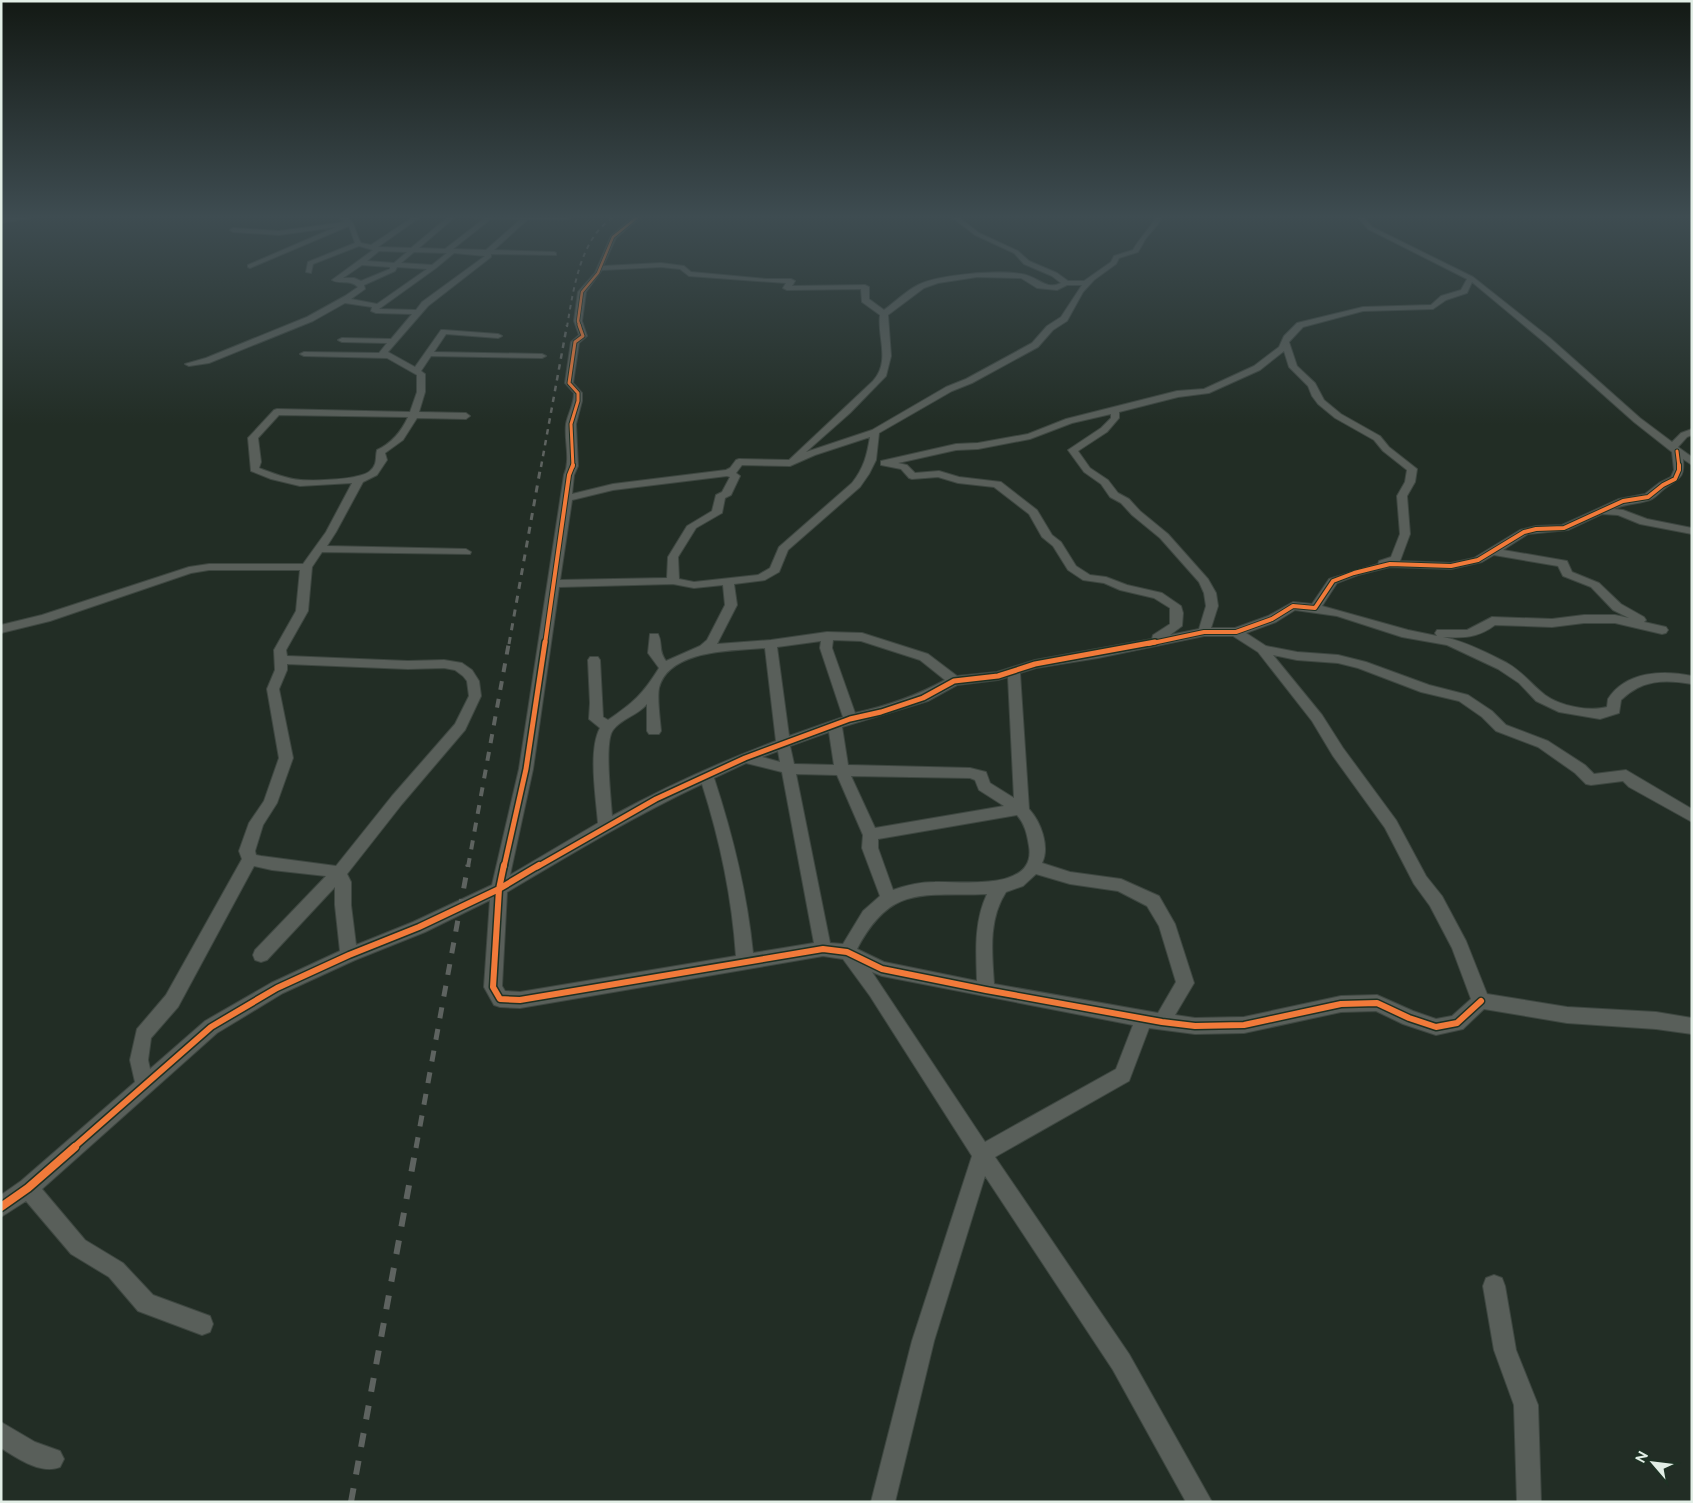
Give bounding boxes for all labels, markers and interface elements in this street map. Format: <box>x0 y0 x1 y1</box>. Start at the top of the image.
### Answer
north arrow <box>1628 1438 1678 1488</box>
text: N <box>1632 1448 1651 1465</box>

